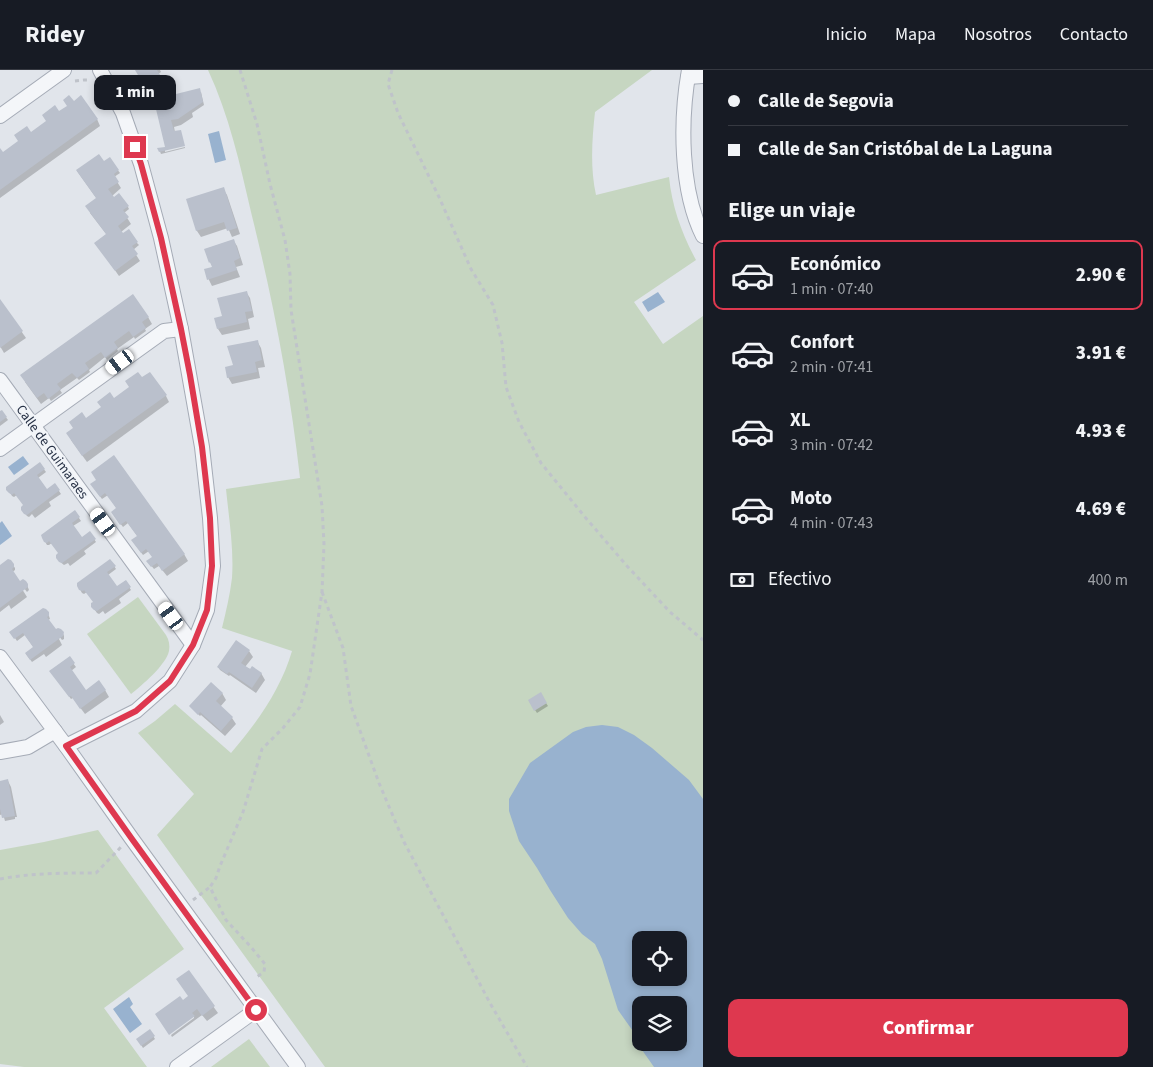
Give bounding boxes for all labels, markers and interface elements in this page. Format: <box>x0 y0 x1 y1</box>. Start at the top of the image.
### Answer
text: Ridey <box>25 17 85 52</box>
text: Inicio <box>826 22 867 47</box>
text: Mapa <box>895 22 936 47</box>
text: Nosotros <box>964 22 1032 47</box>
text: Contacto <box>1060 22 1128 47</box>
callout: 1 min <box>94 75 176 110</box>
text: 1 min <box>115 81 155 103</box>
text: Calle de Segovia <box>758 88 894 115</box>
route end <box>124 136 146 158</box>
text: Calle de San Cristóbal de La Laguna <box>758 136 1053 163</box>
text: Elige un viaje <box>728 194 856 226</box>
text: Económico <box>790 251 881 278</box>
icon: car <box>730 253 775 298</box>
text: 2.90 € <box>1076 262 1126 289</box>
text: 1 min · 07:40 <box>790 278 873 300</box>
text: Confort <box>790 329 854 356</box>
icon: car <box>730 331 775 376</box>
text: 3.91 € <box>1076 340 1126 367</box>
car <box>103 347 136 377</box>
text: 2 min · 07:41 <box>790 356 873 378</box>
street label: Calle de Guimaraes <box>11 401 93 503</box>
text: XL <box>790 407 811 434</box>
icon: car <box>730 409 775 454</box>
text: 4.93 € <box>1076 418 1126 445</box>
text: 3 min · 07:42 <box>790 434 873 456</box>
text: Moto <box>790 485 832 512</box>
icon: car <box>730 487 775 532</box>
text: 4.69 € <box>1076 496 1126 523</box>
car <box>88 505 117 539</box>
text: 4 min · 07:43 <box>790 512 873 534</box>
icon: cash <box>728 566 756 594</box>
text: Efectivo <box>768 566 831 593</box>
text: 400 m <box>1088 569 1128 591</box>
car <box>156 599 185 633</box>
map controls <box>632 931 687 1051</box>
button: locate <box>632 931 687 986</box>
button: layers <box>632 996 687 1051</box>
route start <box>245 999 267 1021</box>
button: Confirmar <box>728 999 1128 1057</box>

